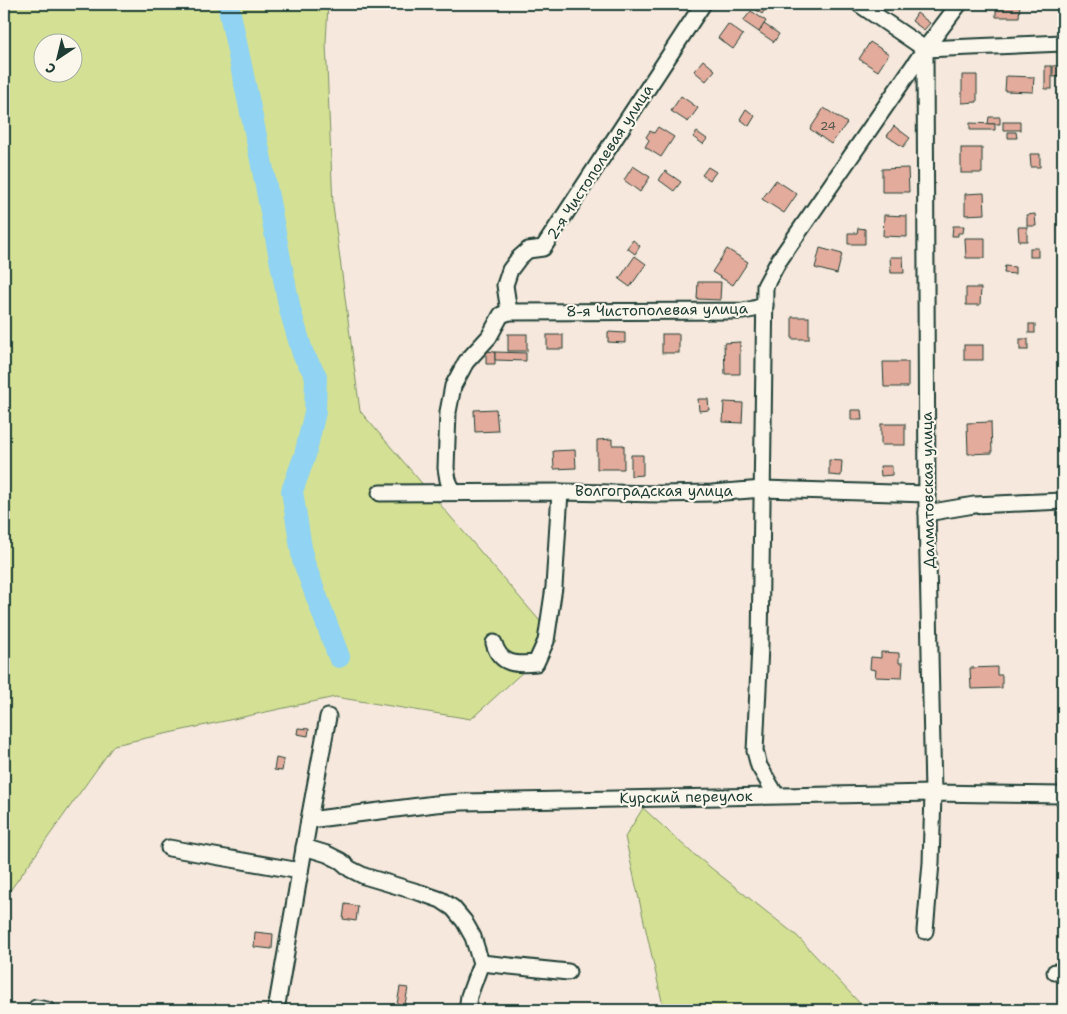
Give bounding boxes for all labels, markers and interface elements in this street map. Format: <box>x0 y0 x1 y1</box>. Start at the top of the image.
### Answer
north arrow <box>32 32 82 82</box>
text: С <box>42 59 59 78</box>
street label: 2-я Чистополевая улица <box>542 80 658 243</box>
house number: 24 <box>820 118 836 134</box>
street label: 8-я Чистополевая улица <box>566 298 749 322</box>
street label: Далматовская улица <box>917 411 939 569</box>
street label: Волгоградская улица <box>575 481 734 501</box>
street label: Курский переулок <box>619 786 753 808</box>

